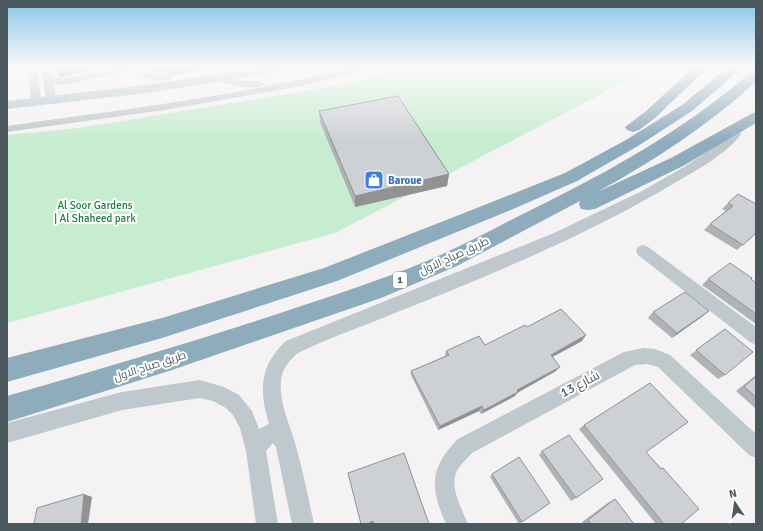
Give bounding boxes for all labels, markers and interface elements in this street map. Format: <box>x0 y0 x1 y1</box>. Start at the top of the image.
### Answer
shop icon: Baroue <box>363 169 385 191</box>
place label: Baroue <box>388 174 422 187</box>
park label: Al Soor Gardens | Al Shaheed park <box>54 199 136 225</box>
street label: طريق صباح الاول <box>417 234 491 279</box>
road number: 1 <box>393 272 407 288</box>
street label: طريق صباح الاول <box>112 348 188 385</box>
street label: شارع 13 <box>558 367 602 401</box>
north arrow <box>715 483 755 523</box>
text: N <box>728 487 738 501</box>

